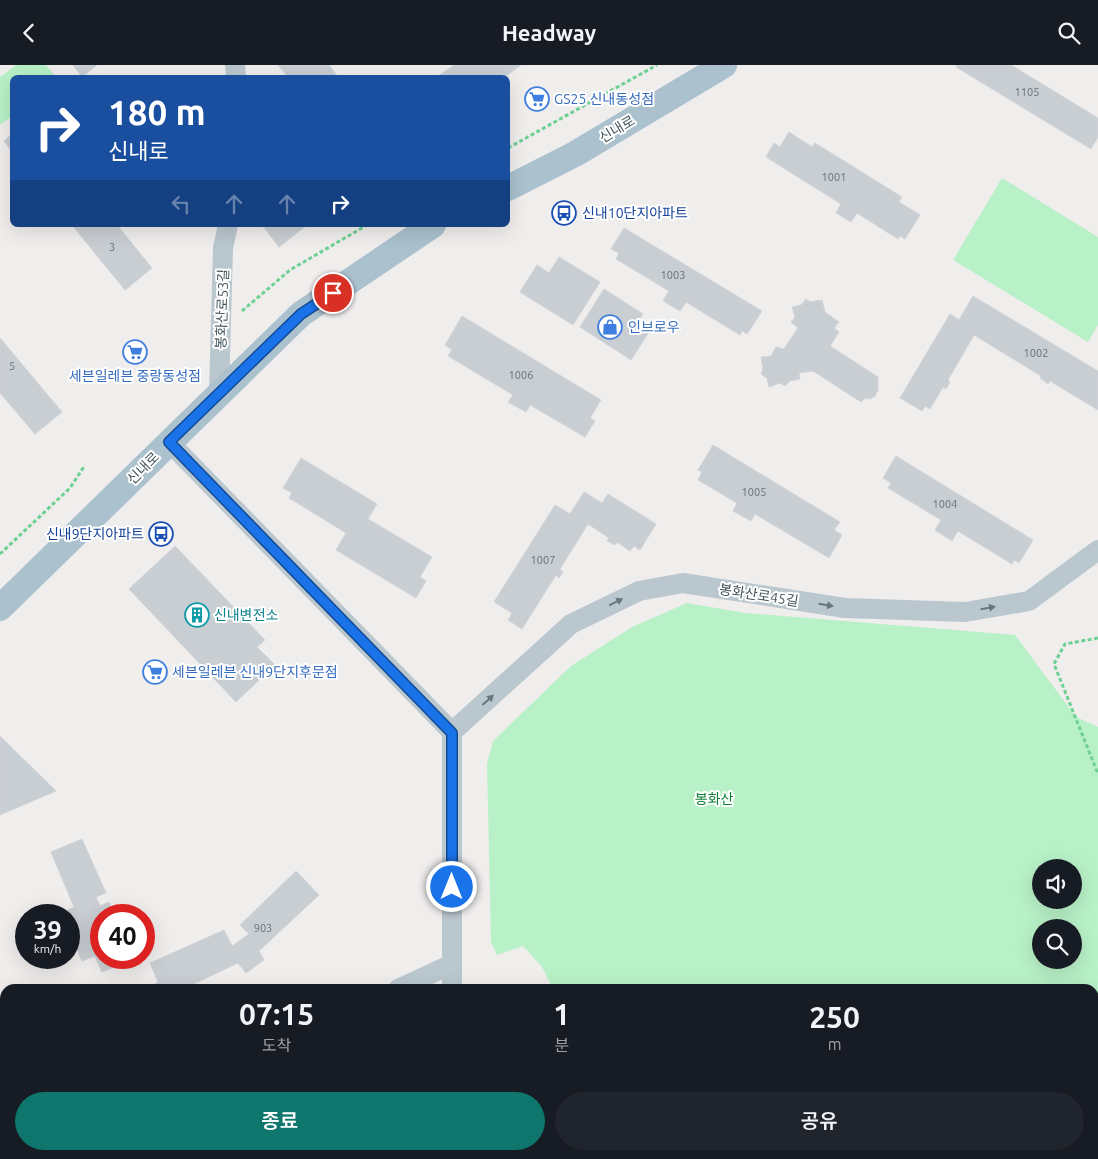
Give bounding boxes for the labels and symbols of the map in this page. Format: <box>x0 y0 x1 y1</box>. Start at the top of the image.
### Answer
supermarket icon: GS25 신내동성점 <box>524 86 550 112</box>
house number: 1105 <box>1015 86 1039 98</box>
place label: GS25 신내동성점 <box>554 91 654 107</box>
street label: 신내로 <box>596 112 638 146</box>
house number: 1001 <box>822 171 846 183</box>
bus stop icon: 신내10단지아파트 <box>551 200 577 226</box>
place label: 신내10단지아파트 <box>582 205 688 221</box>
house number: 3 <box>109 241 115 253</box>
street label: 봉화산로53길 <box>213 269 231 349</box>
house number: 1003 <box>661 269 685 281</box>
pin <box>312 272 354 314</box>
shop icon: 인브로우 <box>597 314 623 340</box>
place label: 인브로우 <box>628 319 680 335</box>
supermarket icon: 세븐일레븐 중랑동성점 <box>122 339 148 365</box>
house number: 1002 <box>1024 347 1048 359</box>
house number: 5 <box>9 360 15 372</box>
place label: 세븐일레븐 중랑동성점 <box>69 368 201 384</box>
house number: 1006 <box>509 369 533 381</box>
street label: 신내로 <box>124 449 162 487</box>
house number: 1005 <box>742 486 766 498</box>
house number: 1004 <box>933 498 957 510</box>
bus stop icon: 신내9단지아파트 <box>148 521 174 547</box>
place label: 신내9단지아파트 <box>46 526 144 542</box>
house number: 1007 <box>531 554 555 566</box>
street label: 봉화산로45길 <box>718 581 800 609</box>
one-way arrow <box>609 598 623 606</box>
one-way arrow <box>818 601 834 609</box>
building icon: 신내변전소 <box>184 602 210 628</box>
one-way arrow <box>980 604 996 612</box>
place label: 신내변전소 <box>214 607 279 623</box>
supermarket icon: 세븐일레븐 신내9단지후문점 <box>142 659 168 685</box>
place label: 세븐일레븐 신내9단지후문점 <box>172 664 338 680</box>
one-way arrow <box>481 694 493 706</box>
park label: 봉화산 <box>695 791 733 807</box>
position arrow <box>425 860 477 912</box>
speed limit sign: 40 <box>90 904 155 969</box>
house number: 903 <box>254 922 272 934</box>

